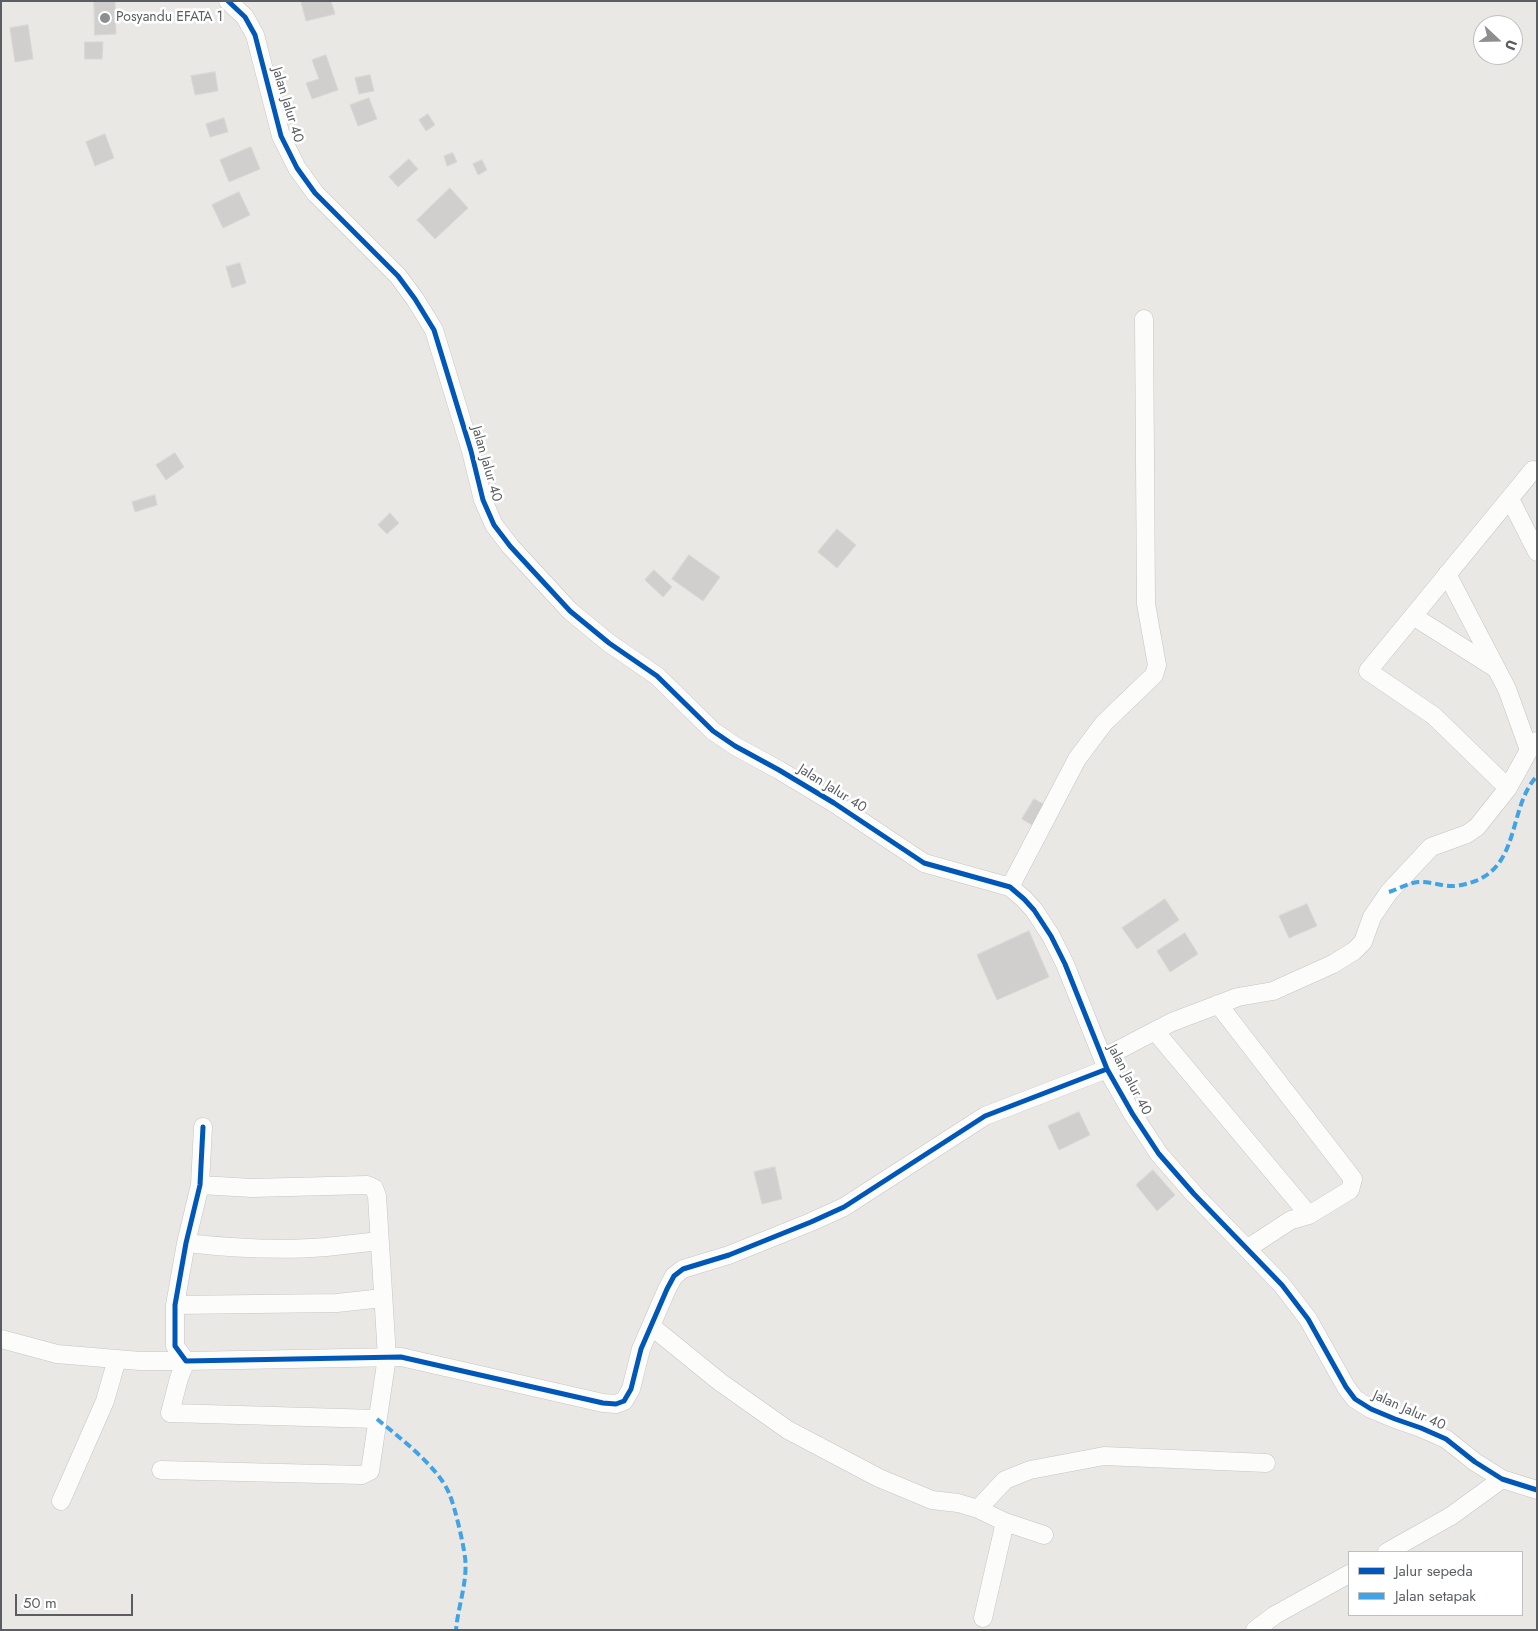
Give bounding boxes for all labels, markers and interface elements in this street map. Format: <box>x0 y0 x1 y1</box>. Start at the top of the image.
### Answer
place label: Posyandu EFATA 1 <box>116 10 223 26</box>
marker: Posyandu EFATA 1 <box>98 11 112 25</box>
north arrow <box>1473 15 1523 65</box>
text: U <box>1500 37 1522 53</box>
street label: Jalan Jalur 40 <box>268 65 306 145</box>
street label: Jalan Jalur 40 <box>467 424 505 504</box>
street label: Jalan Jalur 40 <box>795 761 869 817</box>
street label: Jalan Jalur 40 <box>1103 1042 1155 1118</box>
street label: Jalan Jalur 40 <box>1370 1387 1448 1435</box>
legend <box>1348 1551 1523 1616</box>
text: Jalur sepeda <box>1395 1560 1473 1582</box>
scale bar <box>18 1584 135 1616</box>
text: Jalan setapak <box>1395 1585 1476 1607</box>
text: 50 m <box>23 1592 57 1614</box>

